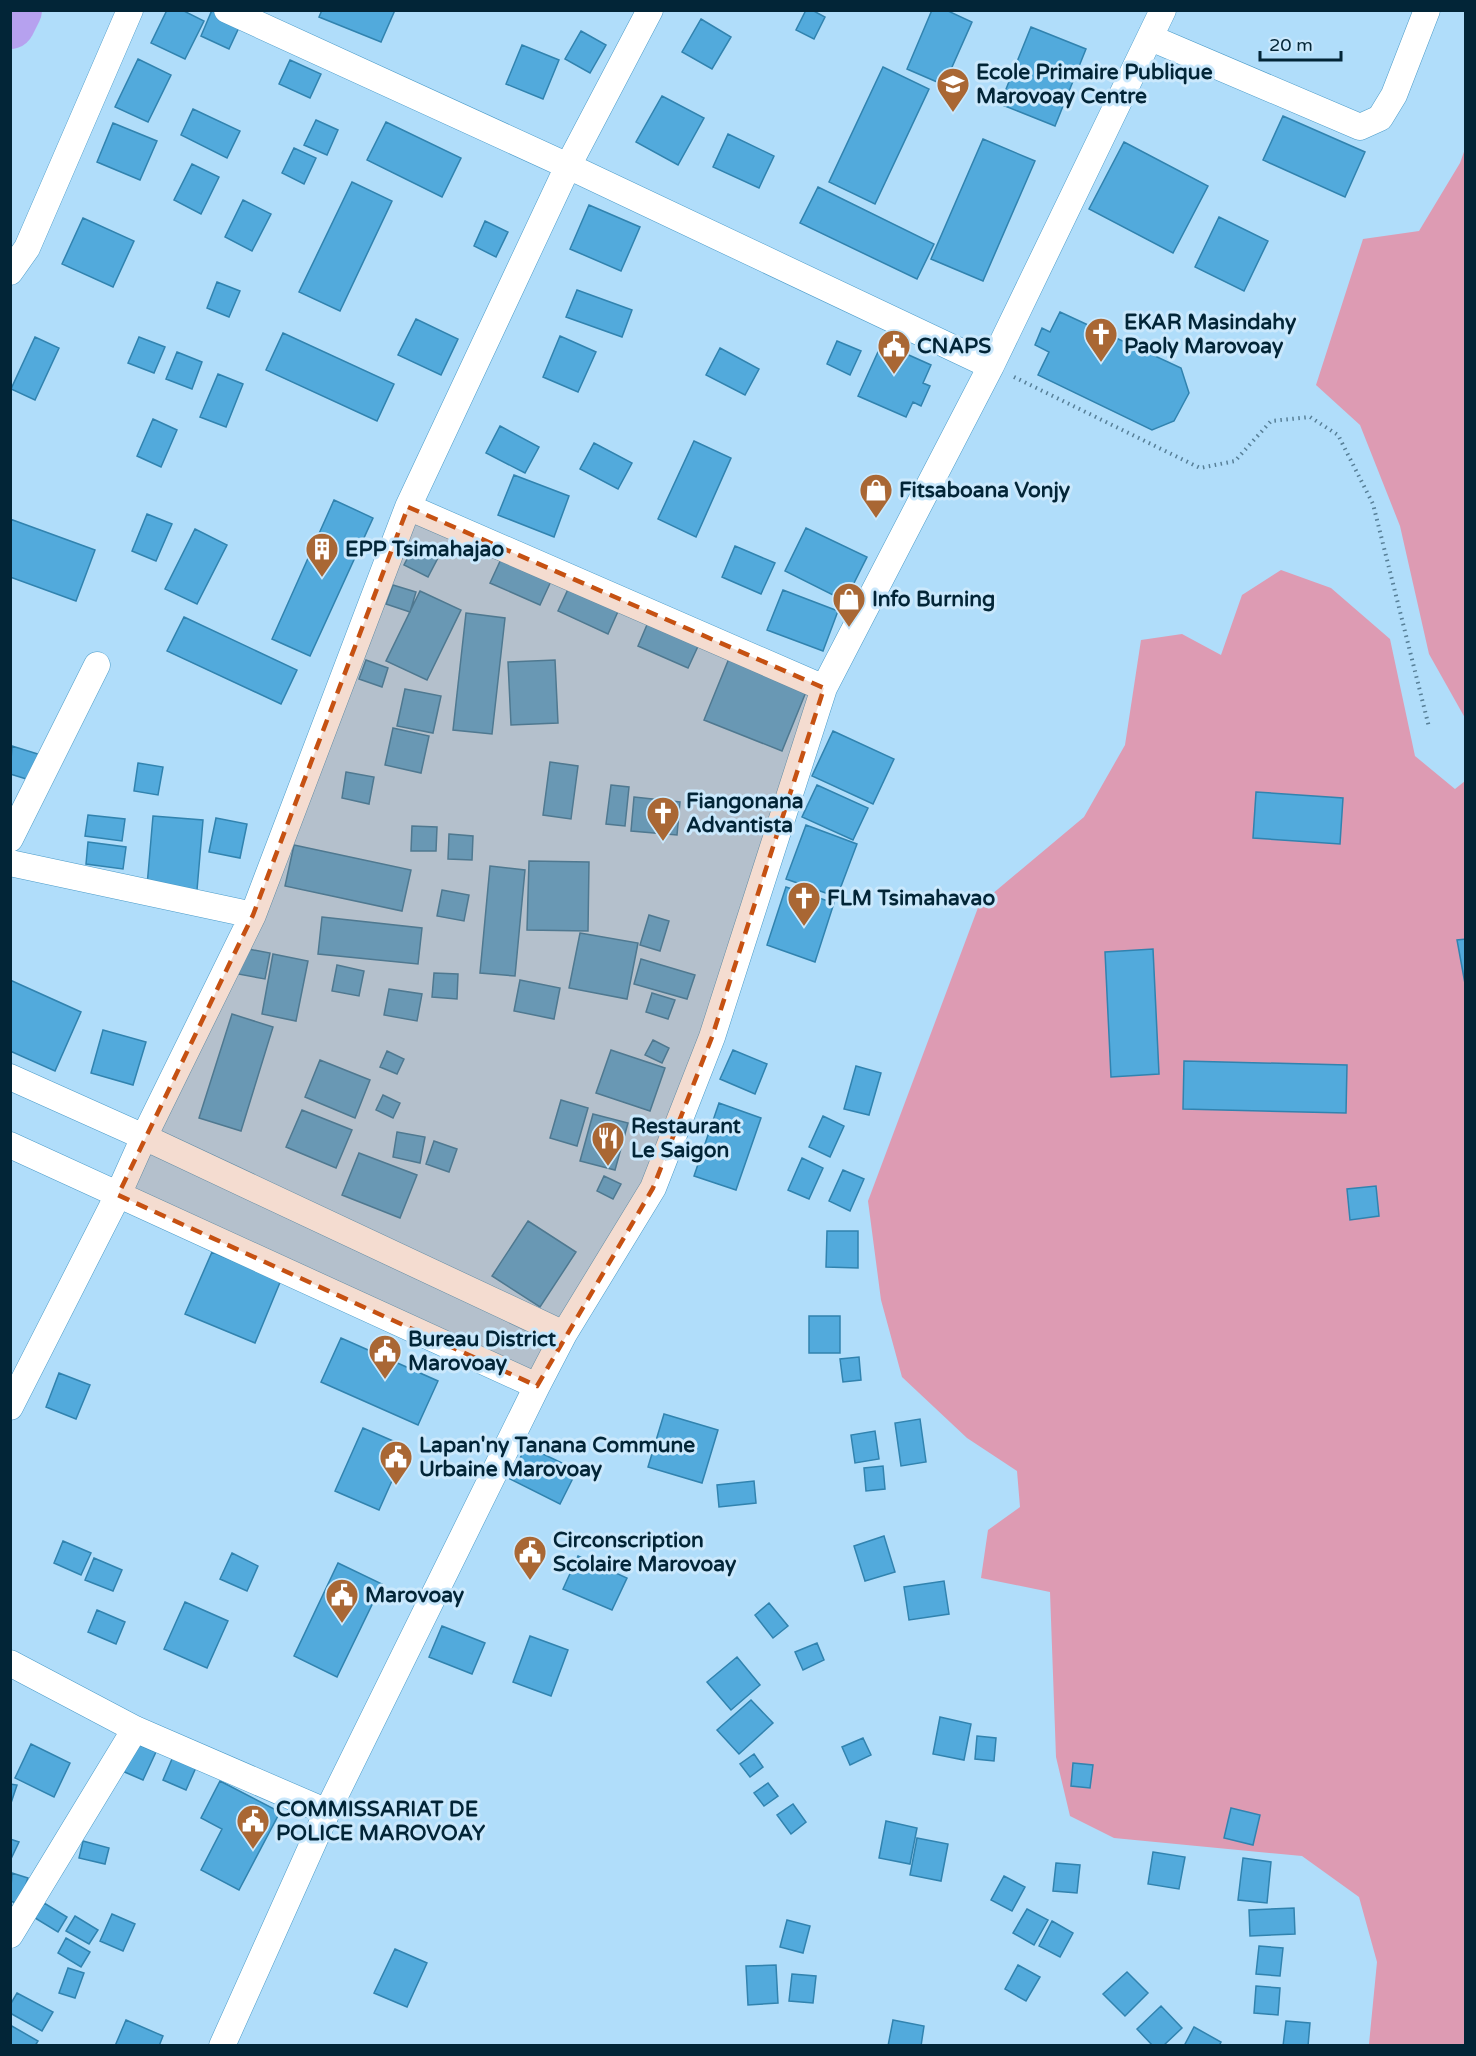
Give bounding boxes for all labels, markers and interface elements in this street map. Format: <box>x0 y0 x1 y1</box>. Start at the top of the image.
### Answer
scale bar <box>1260 24 1341 62</box>
text: 20 m <box>1269 34 1313 56</box>
place label: Ecole Primaire Publique Marovoay Centre <box>976 60 1213 109</box>
school or university icon: Ecole Primaire Publique Marovoay Centre <box>935 66 971 113</box>
place label: EKAR Masindahy Paoly Marovoay <box>1124 310 1297 359</box>
church icon: EKAR Masindahy Paoly Marovoay <box>1083 316 1119 363</box>
public building icon: CNAPS <box>876 328 912 375</box>
place label: CNAPS <box>917 334 991 359</box>
shop icon: Fitsaboana Vonjy <box>858 472 894 519</box>
place label: Fitsaboana Vonjy <box>899 478 1071 503</box>
building icon: EPP Tsimahajao <box>304 531 340 578</box>
place label: EPP Tsimahajao <box>345 537 504 562</box>
shop icon: Info Burning <box>831 581 867 628</box>
place label: Info Burning <box>872 587 995 612</box>
place label: Fiangonana Advantista <box>686 789 804 838</box>
church icon: Fiangonana Advantista <box>645 795 681 842</box>
church icon: FLM Tsimahavao <box>786 880 822 927</box>
place label: FLM Tsimahavao <box>827 886 995 911</box>
place label: Restaurant Le Saigon <box>631 1114 741 1163</box>
restaurant icon: Restaurant Le Saigon <box>590 1120 626 1167</box>
place label: Bureau District Marovoay <box>408 1327 556 1376</box>
public building icon: Bureau District Marovoay <box>367 1333 403 1380</box>
place label: Lapan'ny Tanana Commune Urbaine Marovoay <box>419 1433 695 1482</box>
public building icon: Lapan'ny Tanana Commune Urbaine Marovoay <box>378 1439 414 1486</box>
place label: Circonscription Scolaire Marovoay <box>553 1528 737 1577</box>
public building icon: Circonscription Scolaire Marovoay <box>512 1534 548 1581</box>
public building icon: Marovoay <box>324 1577 360 1624</box>
place label: Marovoay <box>365 1583 465 1608</box>
place label: COMMISSARIAT DE POLICE MAROVOAY <box>276 1797 486 1846</box>
public building icon: COMMISSARIAT DE POLICE MAROVOAY <box>235 1803 271 1850</box>

